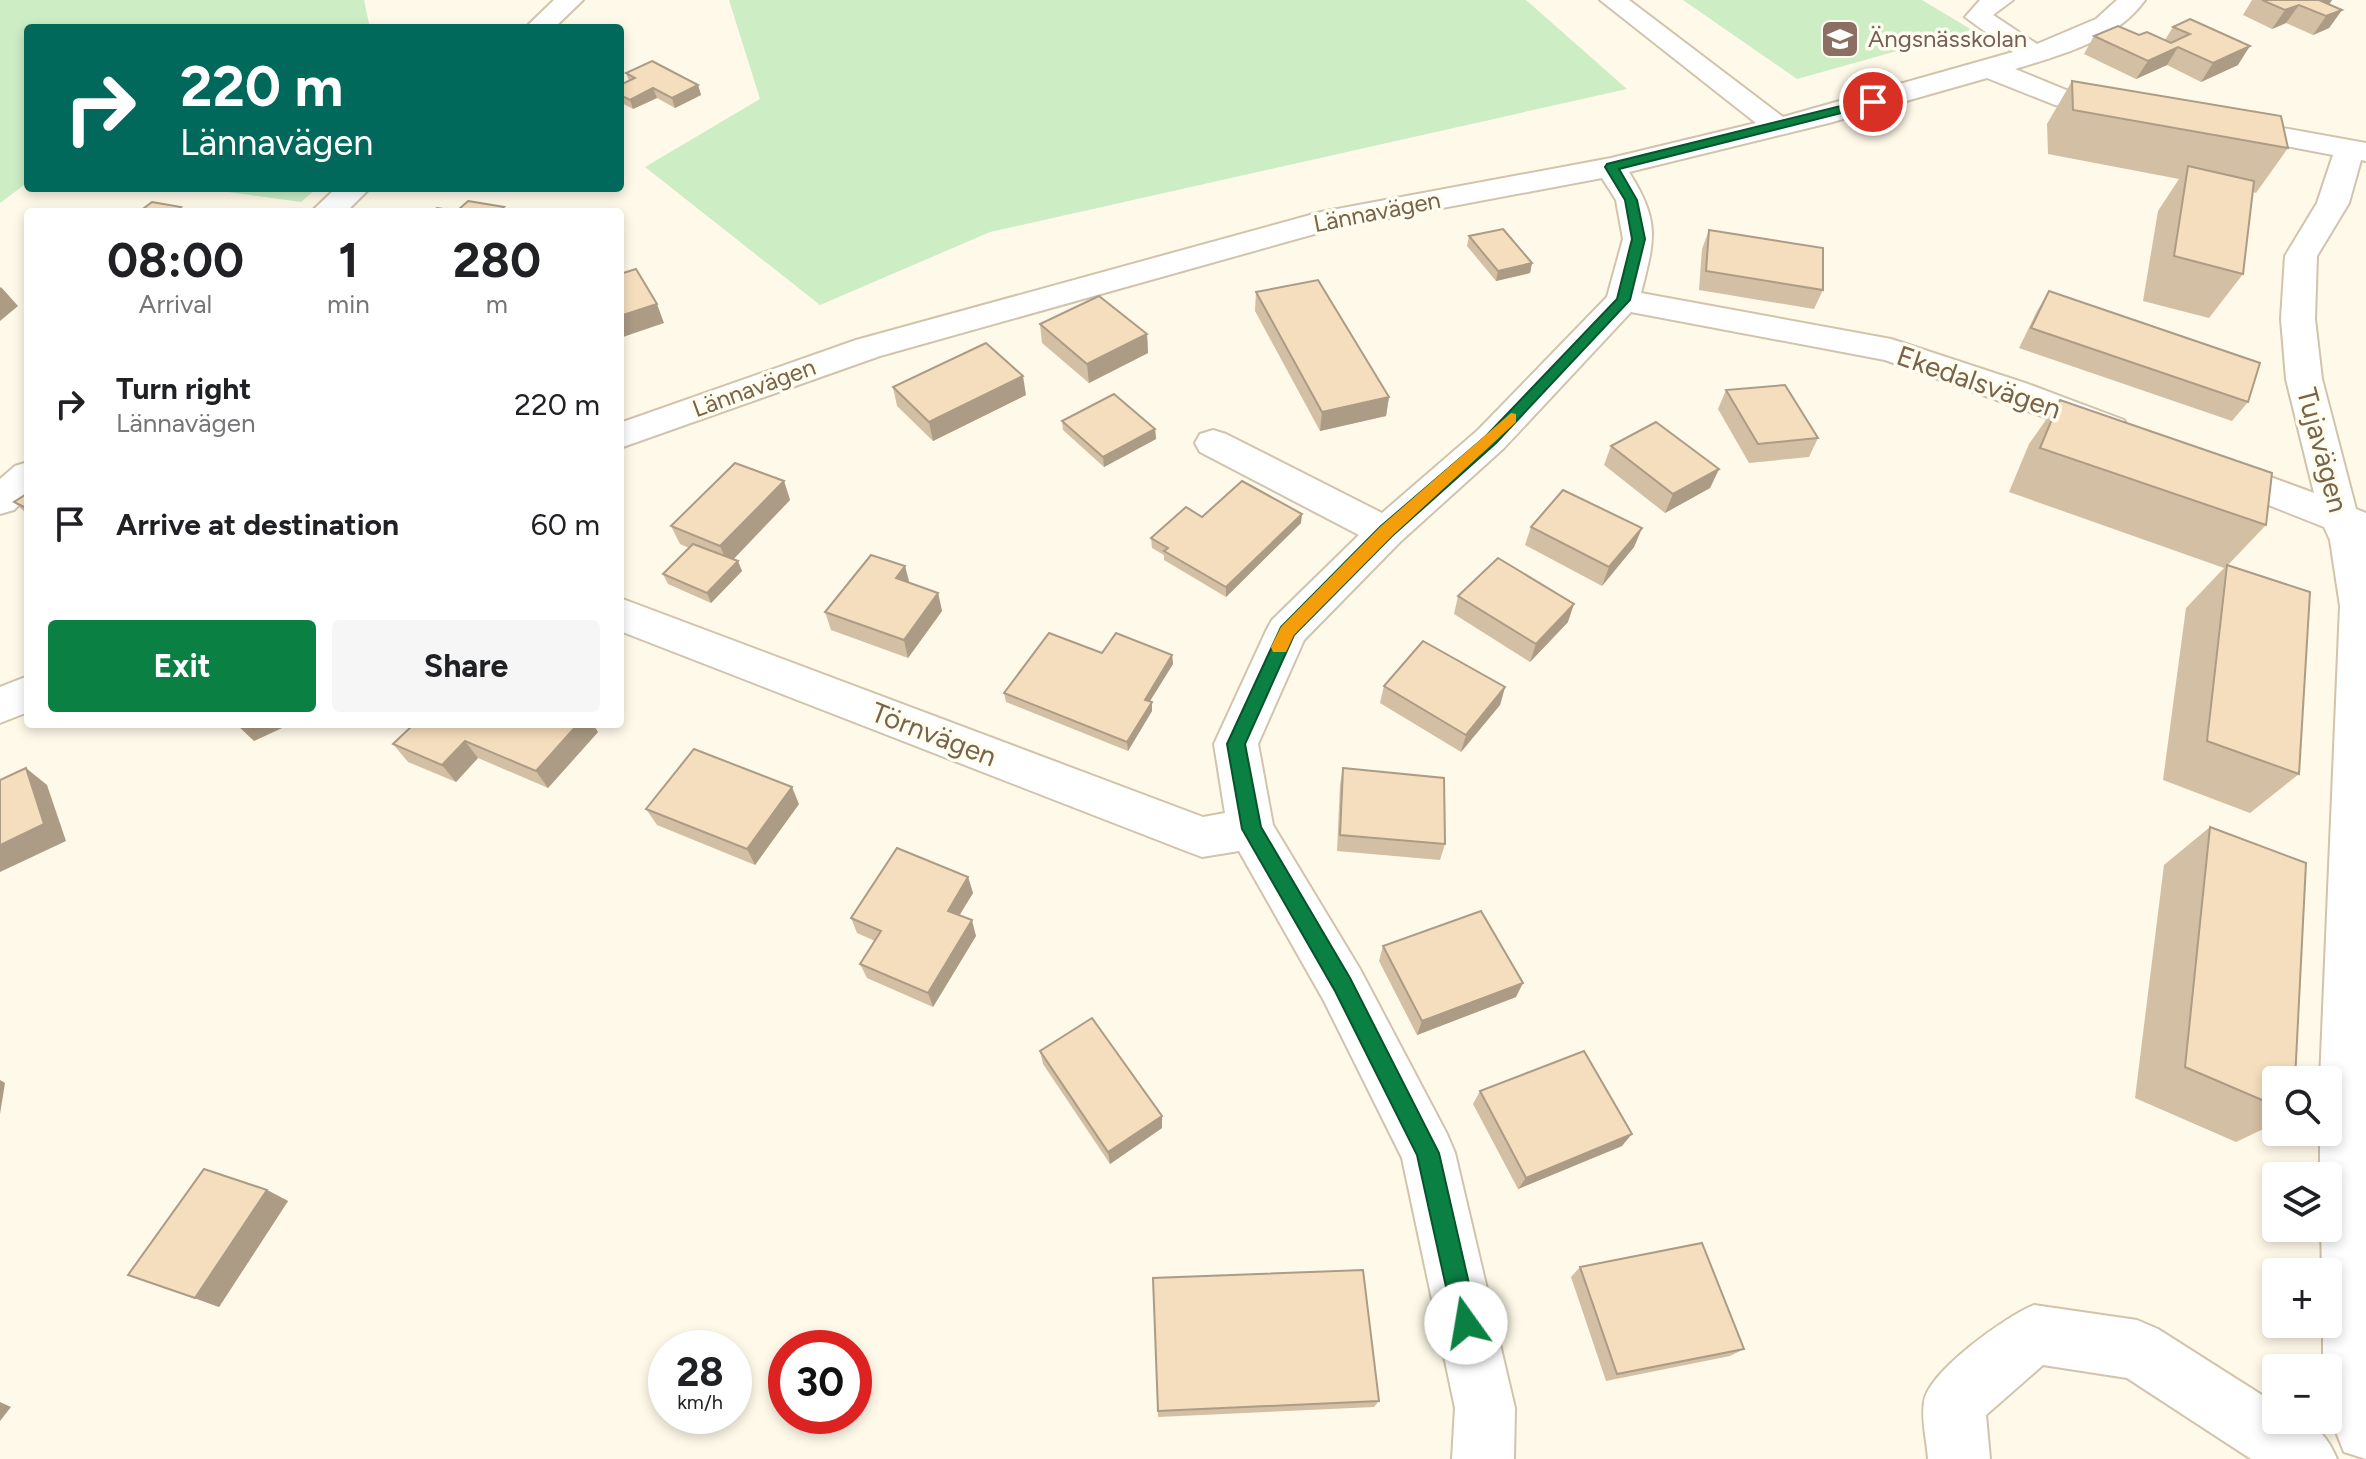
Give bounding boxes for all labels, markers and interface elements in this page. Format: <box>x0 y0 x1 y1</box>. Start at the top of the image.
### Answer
school or university icon: Ängsnässkolan <box>1819 18 1861 60</box>
place label: Ängsnässkolan <box>1868 24 2027 53</box>
text: 220 m <box>180 53 343 120</box>
icon: right <box>48 56 152 160</box>
pin <box>1839 68 1907 136</box>
icon: arrive <box>1851 80 1895 124</box>
text: Lännavägen <box>180 121 373 164</box>
street label: Lännavägen <box>1311 185 1443 238</box>
text: 08:00 <box>107 231 244 289</box>
text: 1 <box>338 231 359 289</box>
text: 280 <box>453 231 541 289</box>
text: Arrival <box>139 288 212 320</box>
text: min <box>327 288 370 320</box>
text: m <box>486 288 508 320</box>
street label: Ekedalsvägen <box>1893 338 2065 426</box>
street label: Lännavägen <box>688 352 819 423</box>
text: Turn right <box>116 370 251 407</box>
icon: right <box>48 382 92 426</box>
street label: Tujavägen <box>2290 384 2356 516</box>
text: 220 m <box>514 386 600 423</box>
text: Lännavägen <box>116 407 256 439</box>
icon: arrive <box>48 502 92 546</box>
text: Arrive at destination <box>116 506 399 543</box>
text: 60 m <box>531 506 600 543</box>
button: Exit <box>48 620 316 712</box>
button: Share <box>332 620 600 712</box>
street label: Törnvägen <box>867 695 1001 773</box>
map controls <box>2262 1066 2342 1434</box>
button: search <box>2262 1066 2342 1146</box>
button: layers <box>2262 1162 2342 1242</box>
button: + <box>2262 1258 2342 1338</box>
position arrow <box>1424 1281 1508 1365</box>
speed limit sign: 30 <box>768 1330 872 1434</box>
text: 28 <box>676 1348 724 1396</box>
button: − <box>2262 1354 2342 1434</box>
text: km/h <box>677 1390 723 1414</box>

